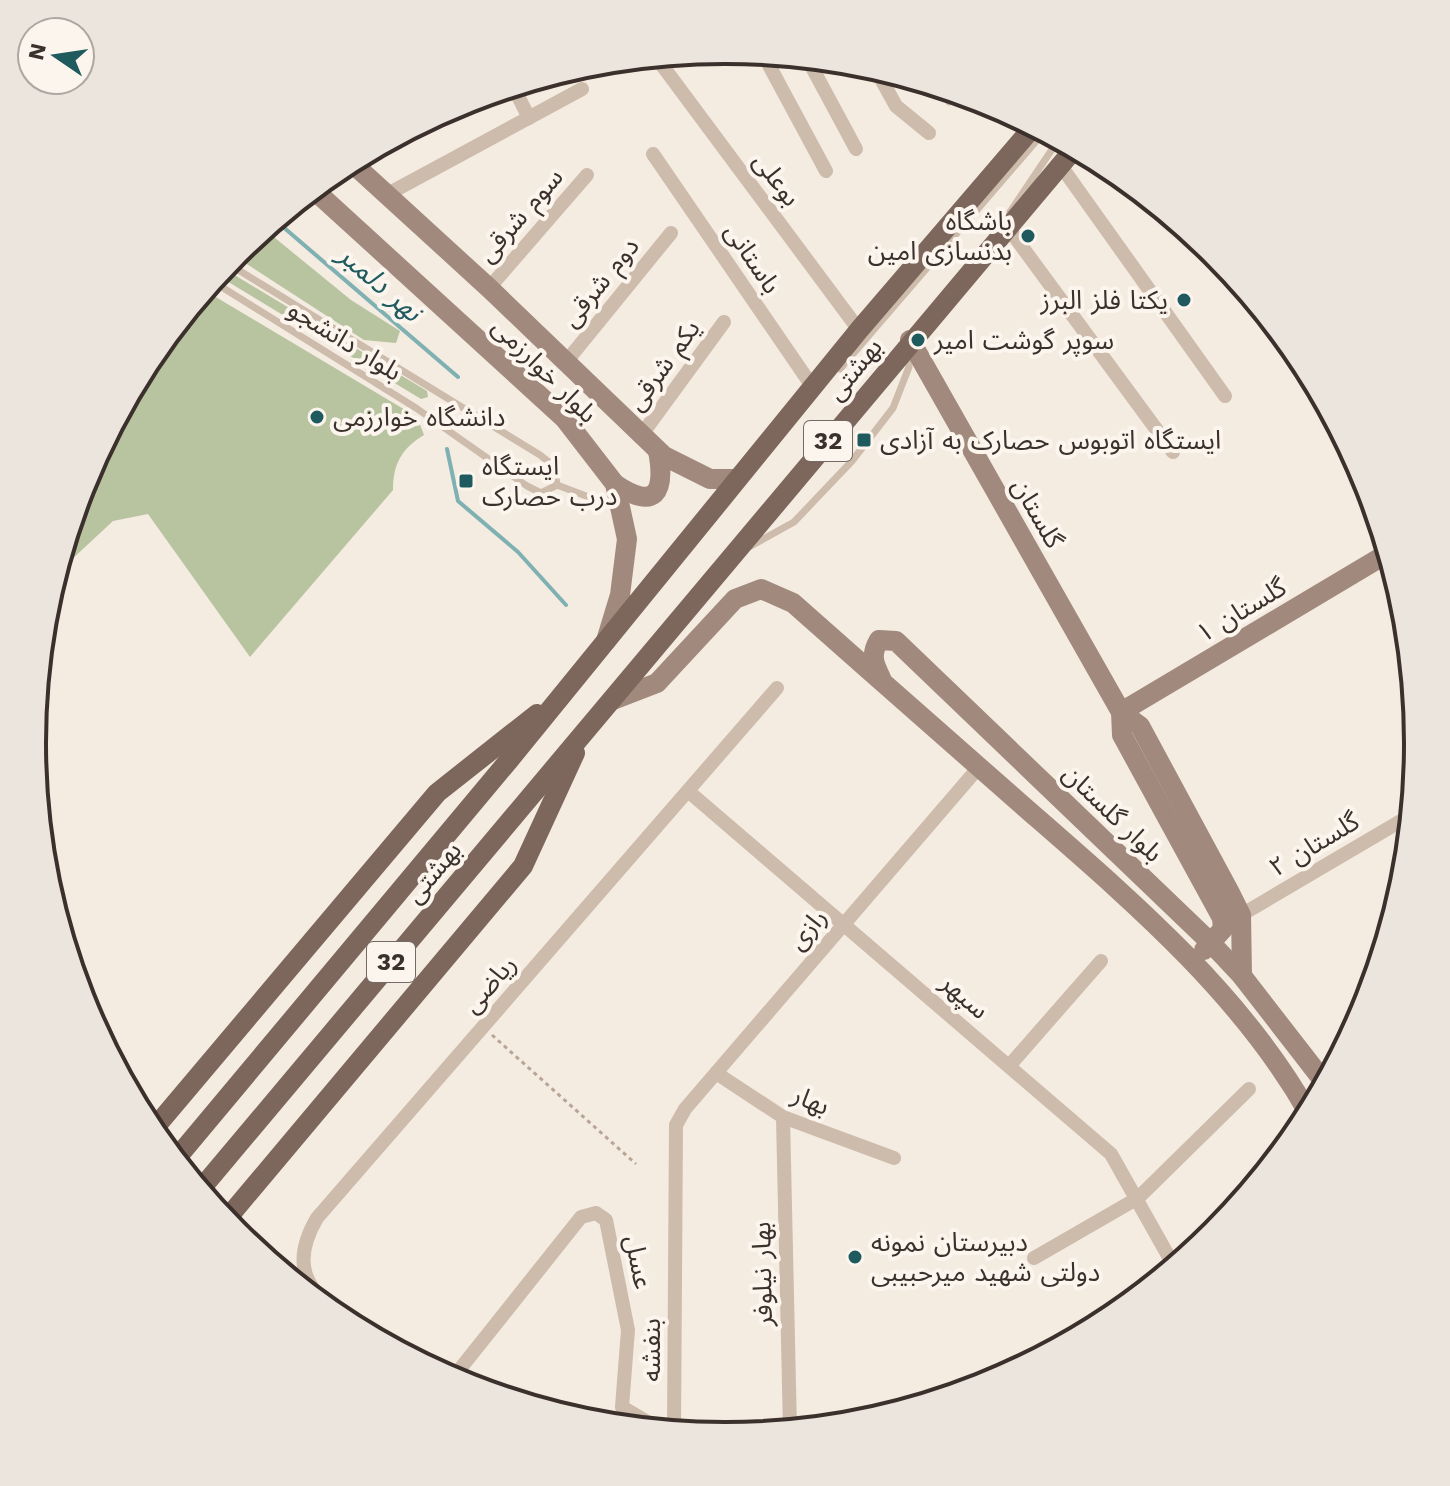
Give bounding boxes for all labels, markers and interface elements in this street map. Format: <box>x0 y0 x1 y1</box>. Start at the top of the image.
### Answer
north arrow <box>16 16 96 96</box>
text: N <box>23 41 51 62</box>
street label: بوعلی <box>747 146 807 212</box>
street label: سوم شرقی <box>471 162 573 271</box>
place label: باشگاه بدنسازی امین <box>868 206 1012 266</box>
street label: باستانی <box>719 217 787 299</box>
marker: باشگاه بدنسازی امین <box>1019 227 1037 245</box>
street label: دوم شرقی <box>555 231 649 336</box>
water label: نهر دلمبر <box>330 237 430 329</box>
place label: یکتا فلز البرز <box>1040 285 1168 315</box>
marker: یکتا فلز البرز <box>1175 291 1193 309</box>
street label: بلوار دانشجو <box>283 293 407 387</box>
street label: بلوار خوارزمی <box>486 311 604 429</box>
street label: یکم شرقی <box>620 314 710 419</box>
place label: سوپر گوشت امیر <box>933 325 1114 357</box>
marker: سوپر گوشت امیر <box>909 331 927 349</box>
street label: بهشتی <box>820 332 888 406</box>
place label: دانشگاه خوارزمی <box>333 402 505 432</box>
marker: دانشگاه خوارزمی <box>308 408 326 426</box>
road number: 32 <box>804 421 852 461</box>
place label: ایستگاه اتوبوس حصارک به آزادی <box>880 425 1221 455</box>
marker: ایستگاه اتوبوس حصارک به آزادی <box>855 431 873 449</box>
place label: ایستگاه درب حصارک <box>482 451 618 511</box>
marker: ایستگاه درب حصارک <box>457 472 475 490</box>
street label: گلستان <box>1006 473 1070 554</box>
street label: گلستان ۱ <box>1191 571 1292 648</box>
street label: بلوار گلستان <box>1057 758 1169 868</box>
street label: گلستان ۲ <box>1264 805 1365 882</box>
street label: بهشتى <box>399 835 467 909</box>
street label: رازی <box>781 902 833 956</box>
road number: 32 <box>367 942 415 982</box>
street label: ریاضی <box>456 949 522 1019</box>
street label: سپهر <box>933 966 995 1027</box>
street label: بهار <box>787 1079 834 1121</box>
street label: بهار نیلوفر <box>746 1221 778 1328</box>
place label: دبیرستان نمونه دولتی شهید میرحبیبی <box>871 1227 1100 1287</box>
street label: عسل <box>619 1233 659 1291</box>
marker: دبیرستان نمونه دولتی شهید میرحبیبی <box>846 1248 864 1266</box>
street label: بنفشه <box>636 1318 666 1382</box>

